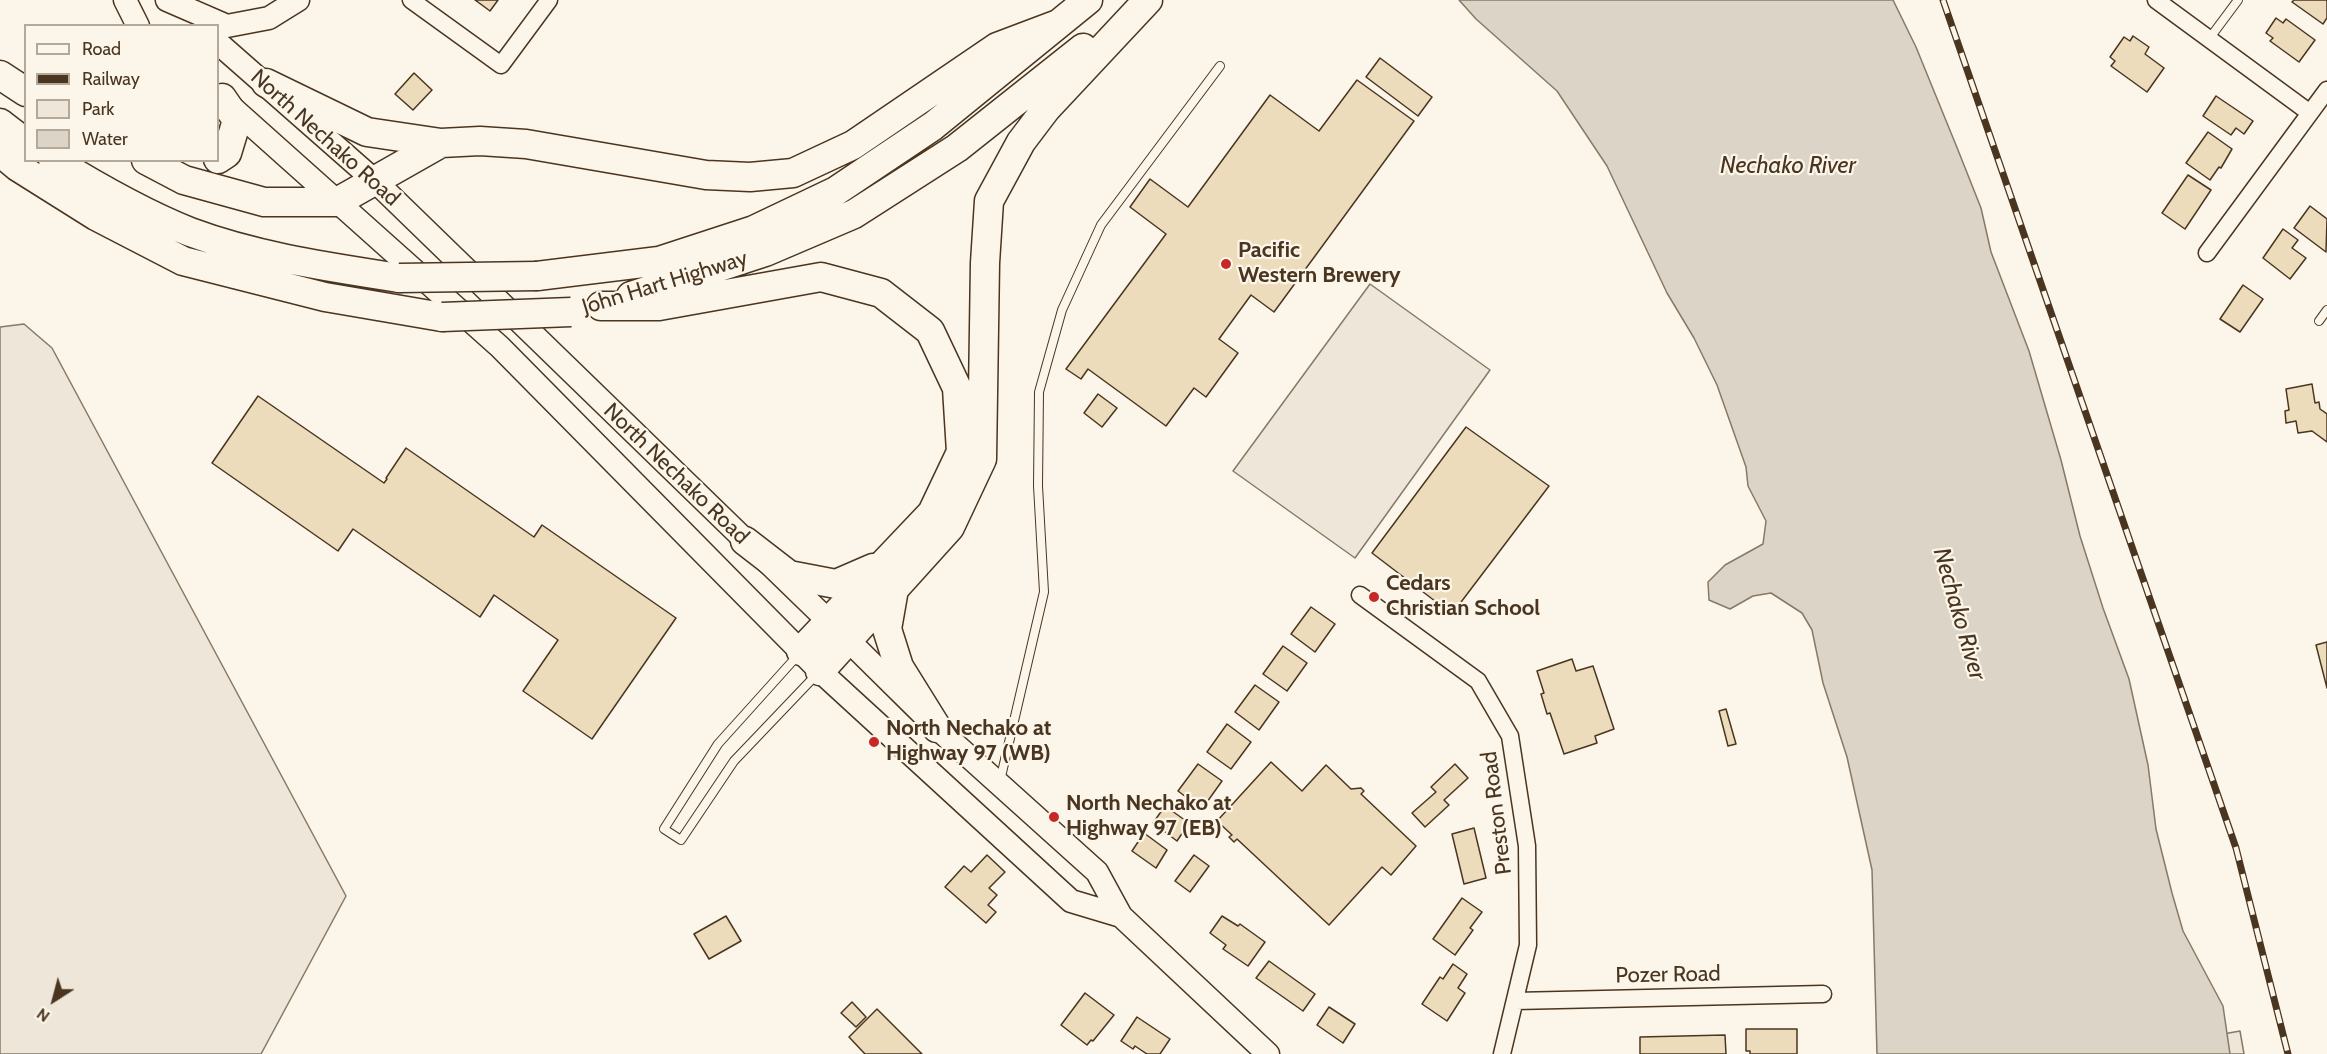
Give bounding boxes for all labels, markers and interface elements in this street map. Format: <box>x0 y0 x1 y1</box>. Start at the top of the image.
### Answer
legend <box>24 24 219 162</box>
text: Road <box>82 38 121 60</box>
street label: North Nechako Road <box>245 64 405 212</box>
text: Railway <box>82 68 140 90</box>
text: Park <box>82 98 114 120</box>
text: Water <box>82 128 128 150</box>
water label: Nechako River <box>1720 152 1856 180</box>
place label: Pacific Western Brewery <box>1238 238 1400 290</box>
street label: John Hart Highway <box>579 245 751 321</box>
marker: Pacific Western Brewery <box>1219 257 1233 271</box>
street label: North Nechako Road <box>598 398 754 550</box>
water label: Nechako River <box>1926 545 1992 683</box>
place label: Cedars Christian School <box>1386 571 1540 622</box>
marker: Cedars Christian School <box>1367 590 1381 604</box>
place label: North Nechako at Highway 97 (WB) <box>886 716 1051 768</box>
marker: North Nechako at Highway 97 (WB) <box>867 735 881 749</box>
street label: Preston Road <box>1476 750 1518 876</box>
place label: North Nechako at Highway 97 (EB) <box>1066 791 1231 842</box>
marker: North Nechako at Highway 97 (EB) <box>1047 810 1061 824</box>
street label: Pozer Road <box>1615 961 1721 989</box>
north arrow <box>24 970 84 1030</box>
text: N <box>33 1004 53 1026</box>

